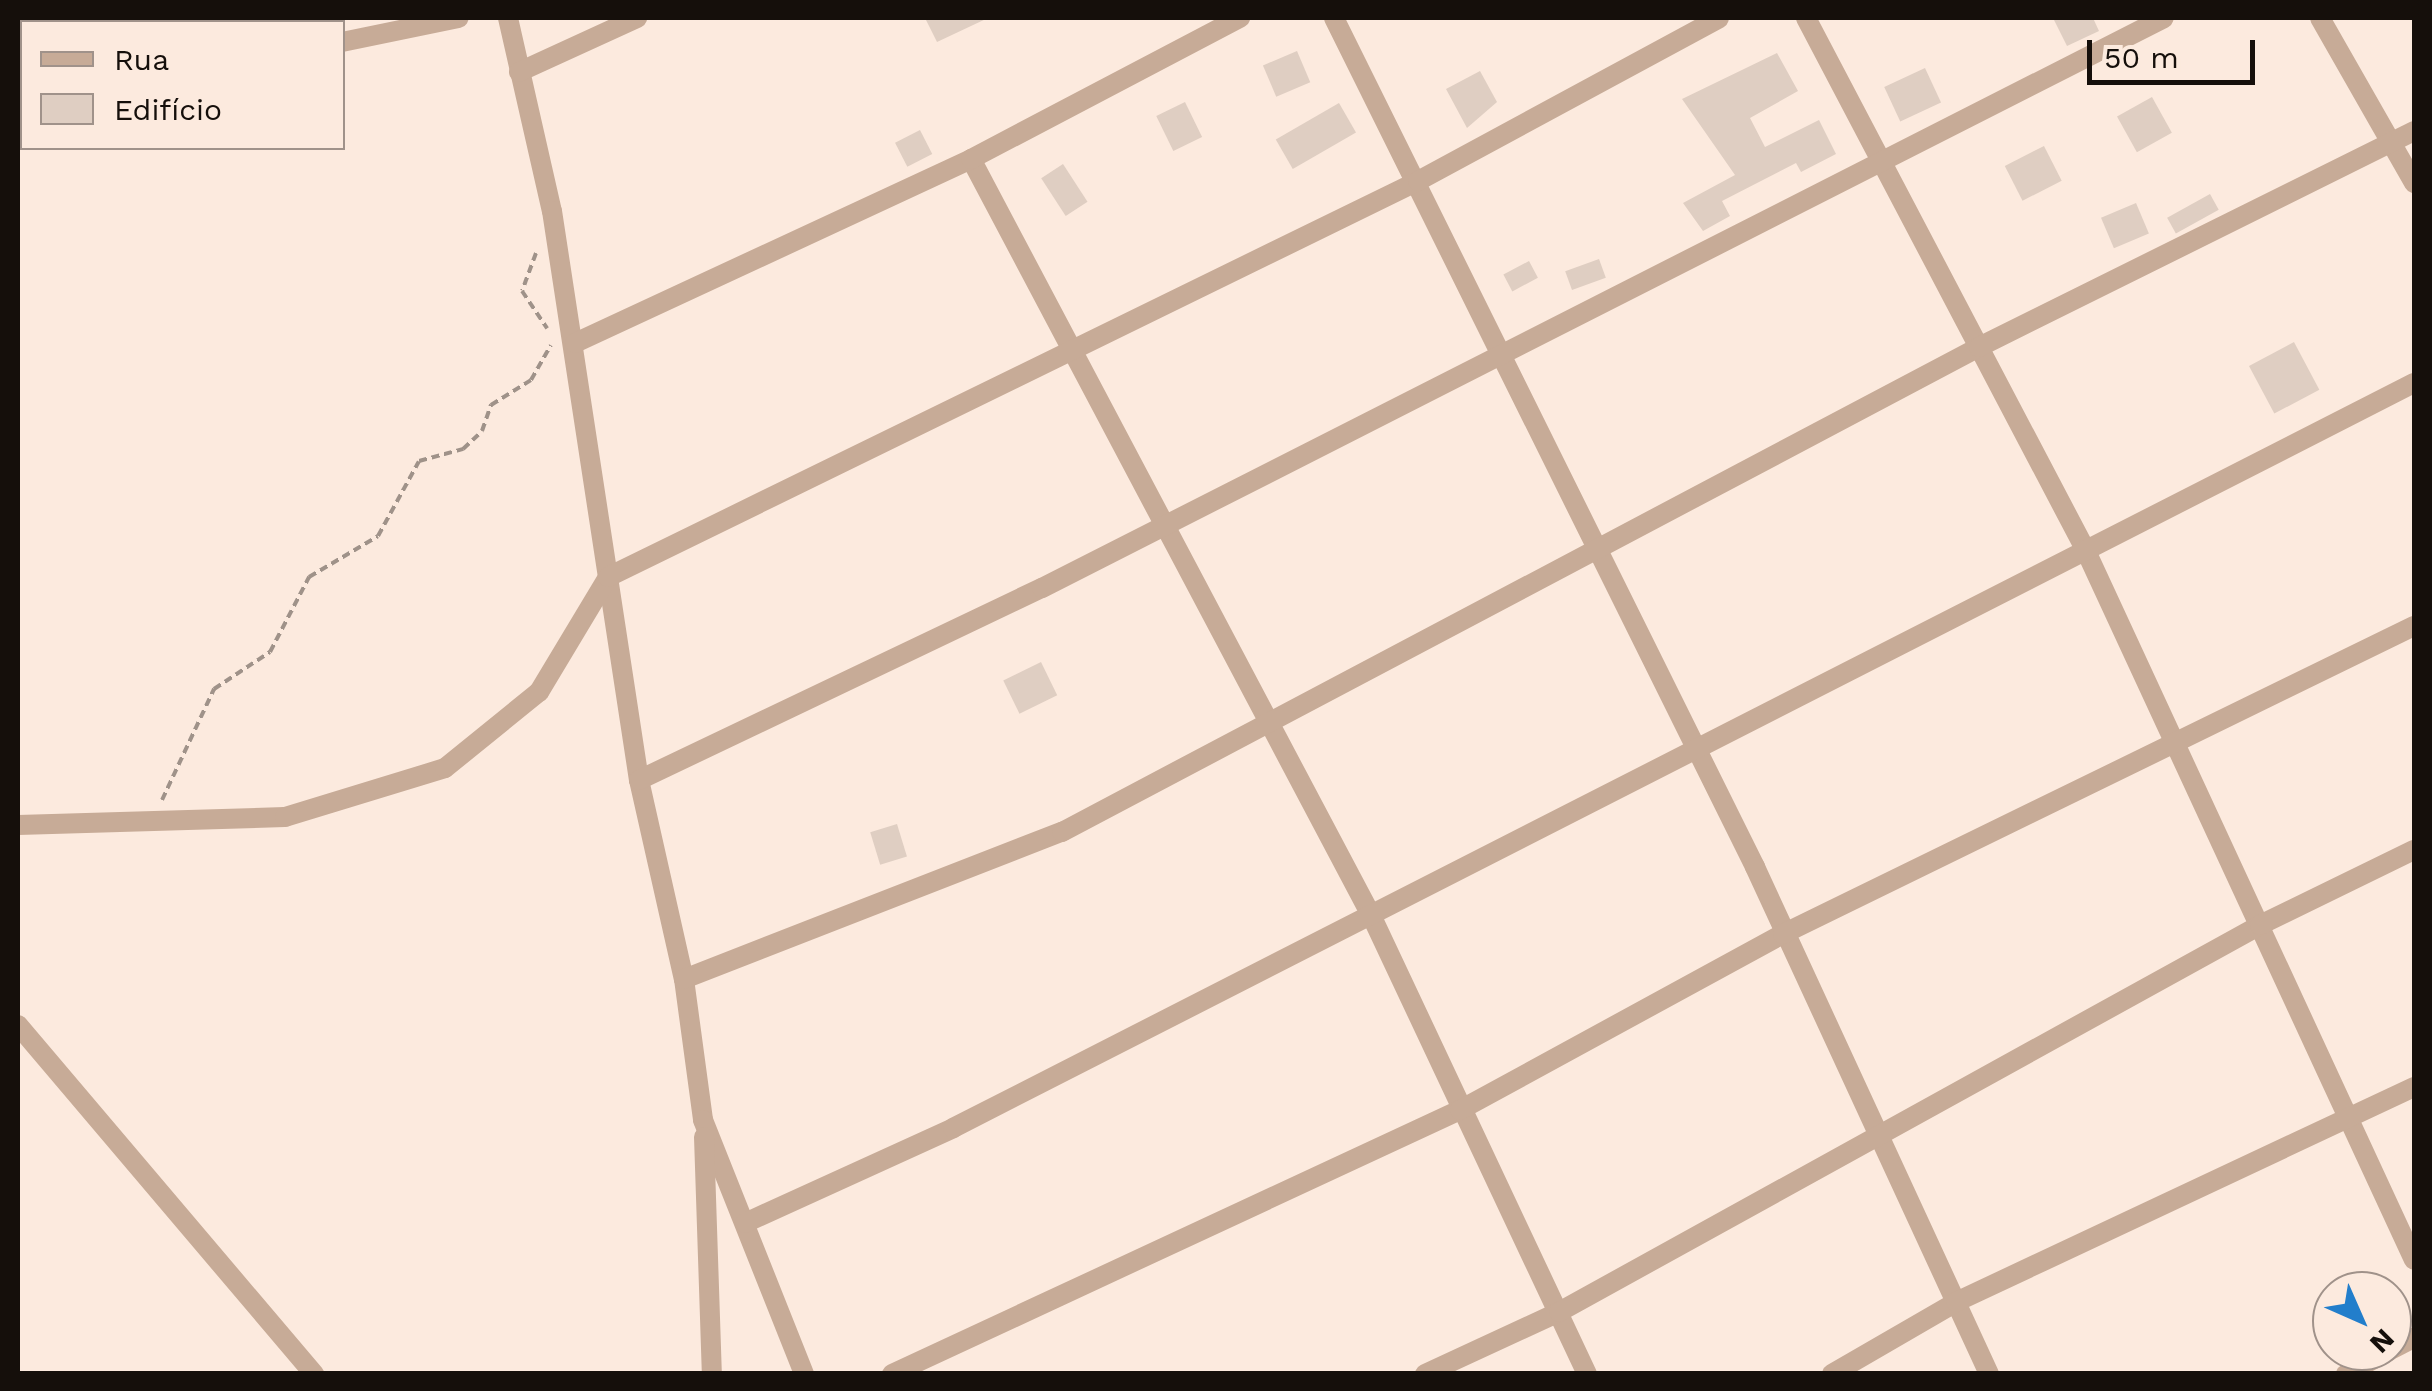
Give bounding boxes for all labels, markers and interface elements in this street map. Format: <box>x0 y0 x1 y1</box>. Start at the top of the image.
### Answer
legend <box>20 20 345 150</box>
scale bar <box>2092 20 2260 82</box>
text: 50 m <box>2104 40 2179 75</box>
text: Rua <box>114 42 169 77</box>
text: Edifício <box>114 92 222 127</box>
north arrow <box>2312 1271 2412 1371</box>
text: N <box>2363 1322 2401 1360</box>

